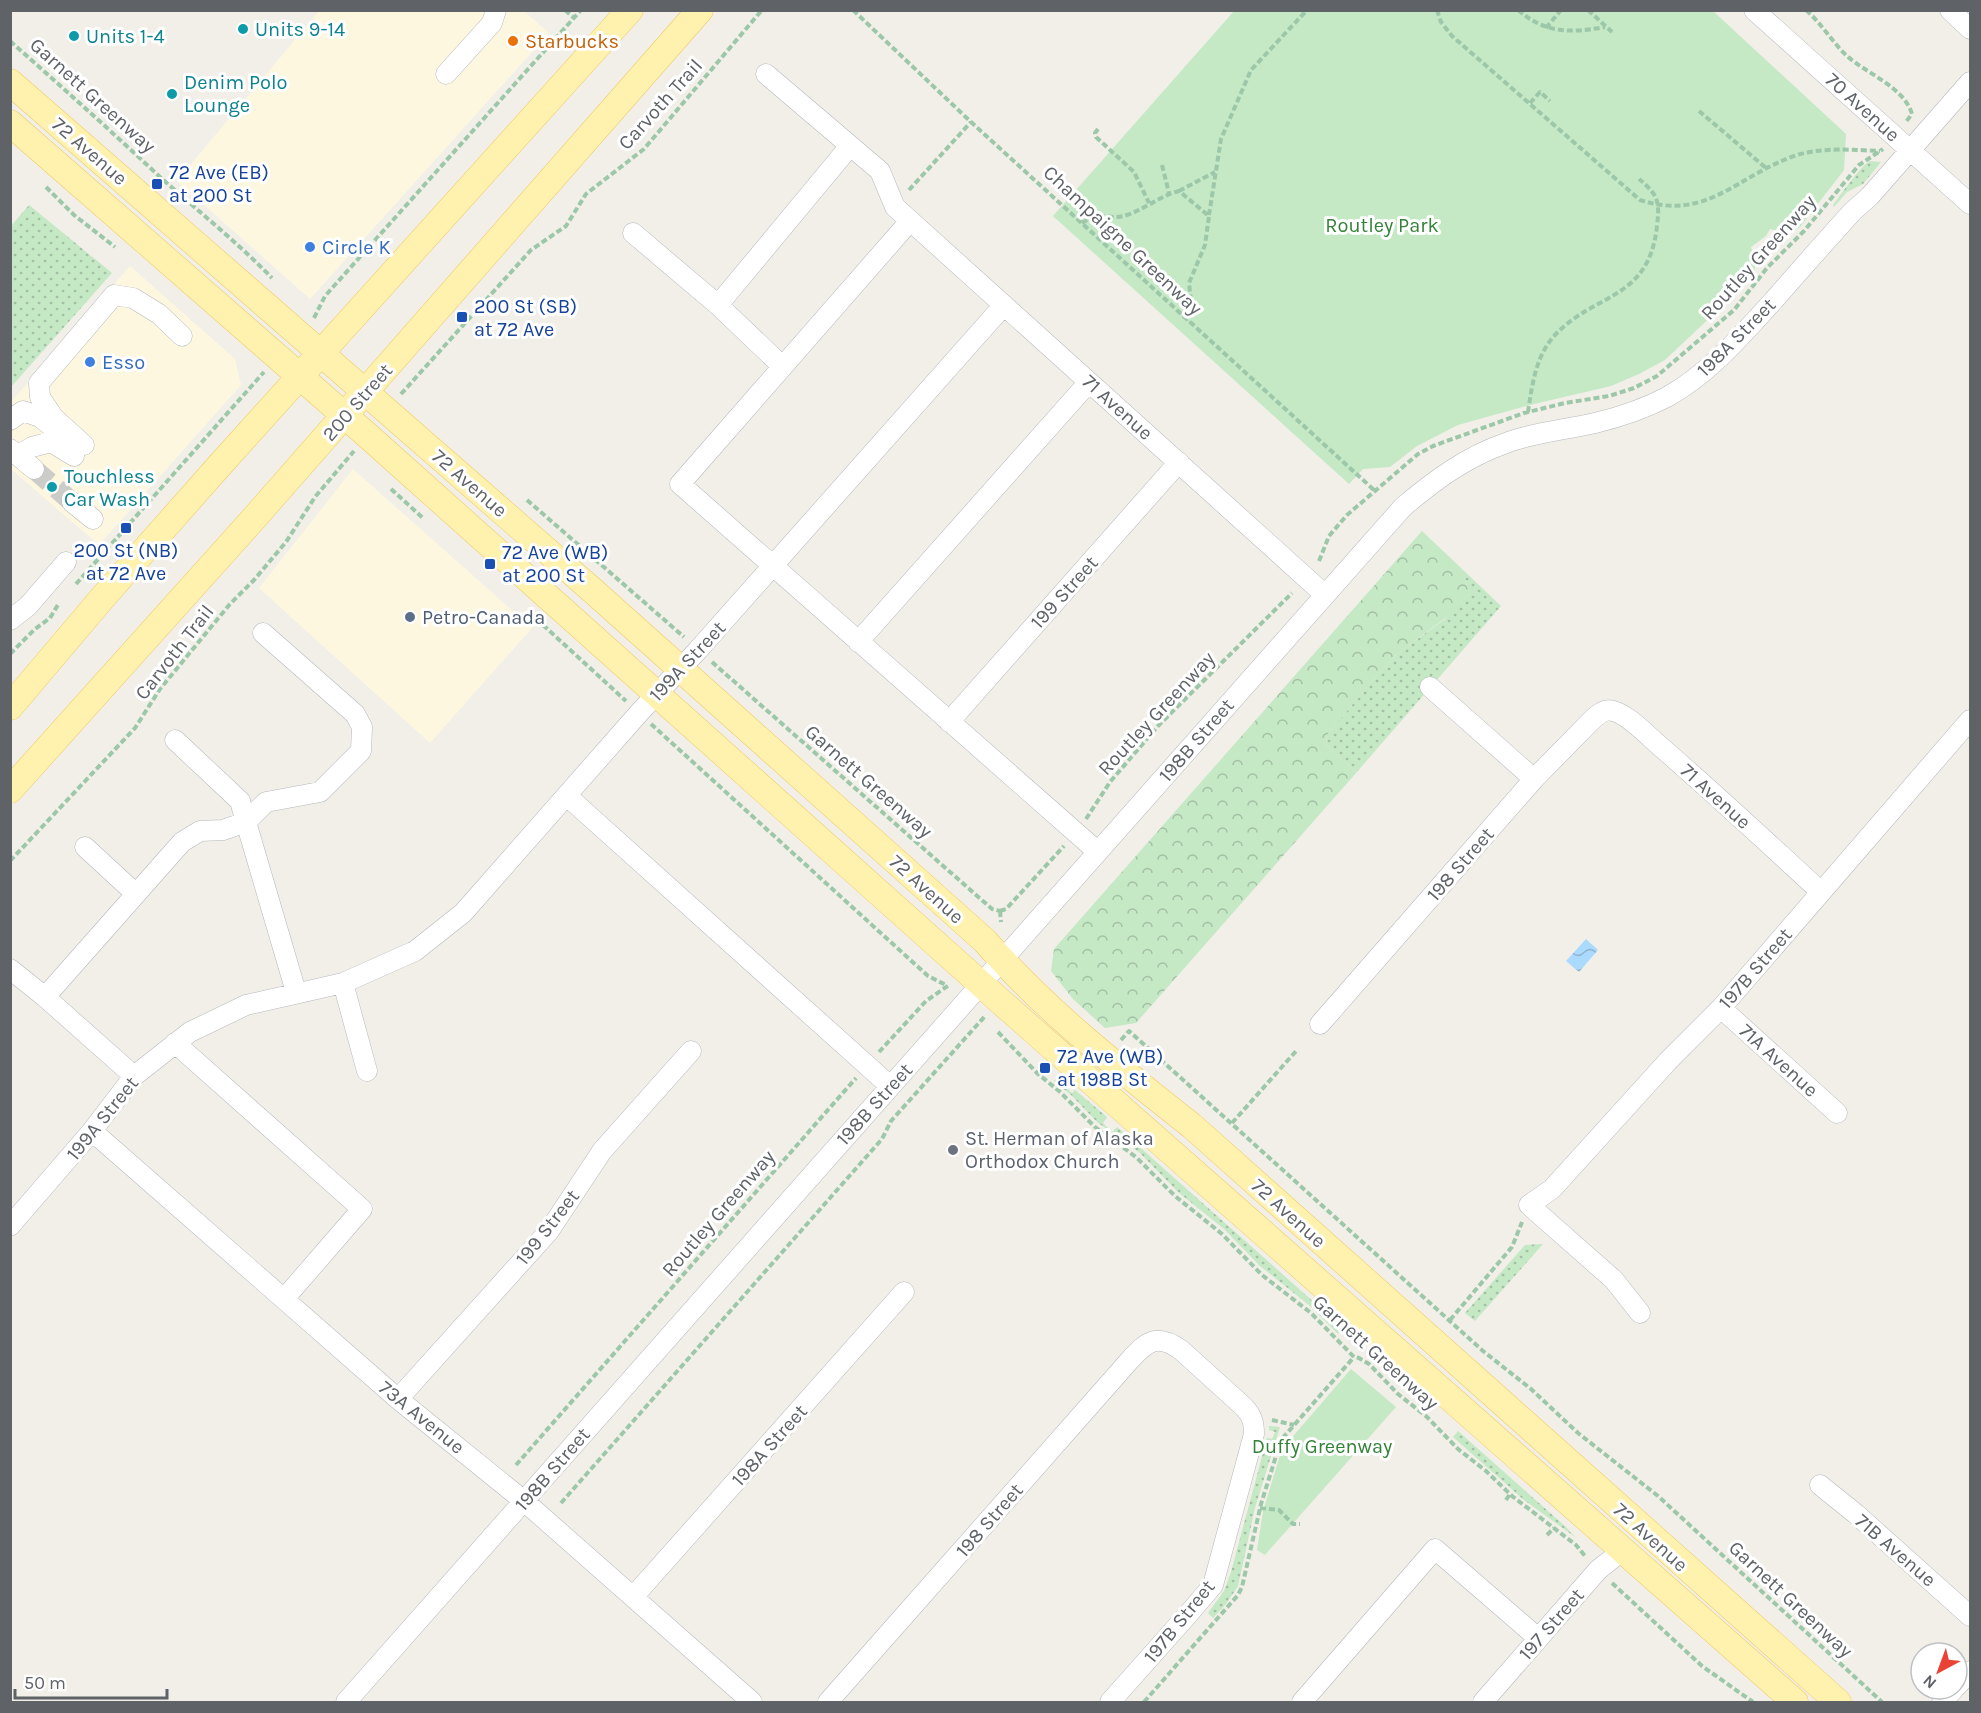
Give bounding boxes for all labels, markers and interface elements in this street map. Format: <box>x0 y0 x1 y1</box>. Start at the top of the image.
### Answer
place label: Units 9-14 <box>255 18 345 41</box>
marker: Units 9-14 <box>236 22 250 36</box>
place label: Units 1-4 <box>86 25 165 48</box>
marker: Units 1-4 <box>67 29 81 43</box>
place label: Starbucks <box>525 30 619 53</box>
street label: Garnett Greenway <box>25 33 160 158</box>
marker: Starbucks <box>506 34 520 48</box>
street label: Carvoth Trail <box>614 54 707 154</box>
street label: 70 Avenue <box>1821 68 1904 147</box>
place label: Denim Polo Lounge <box>184 71 288 117</box>
marker: Denim Polo Lounge <box>165 87 179 101</box>
street label: 72 Avenue <box>48 113 132 190</box>
place label: 72 Ave (EB) at 200 St <box>169 161 269 207</box>
street label: Champaigne Greenway <box>1039 161 1207 320</box>
marker: 72 Ave (EB) at 200 St <box>150 177 164 191</box>
street label: Routley Greenway <box>1696 190 1821 325</box>
park label: Routley Park <box>1325 214 1439 237</box>
place label: Circle K <box>322 236 391 259</box>
marker: Circle K <box>303 240 317 254</box>
street label: 198A Street <box>1692 293 1781 381</box>
place label: 200 St (SB) at 72 Ave <box>474 295 577 341</box>
marker: 200 St (SB) at 72 Ave <box>455 310 469 324</box>
place label: Esso <box>102 351 145 374</box>
marker: Esso <box>83 355 97 369</box>
street label: 200 Street <box>318 359 398 446</box>
street label: 71 Avenue <box>1078 370 1158 445</box>
street label: 72 Avenue <box>428 445 512 522</box>
place label: Touchless Car Wash <box>64 465 155 511</box>
marker: Touchless Car Wash <box>45 480 59 494</box>
marker: 200 St (NB) at 72 Ave <box>119 521 133 535</box>
place label: 200 St (NB) at 72 Ave <box>74 539 178 585</box>
place label: 72 Ave (WB) at 200 St <box>502 541 608 587</box>
street label: 199 Street <box>1026 551 1103 633</box>
marker: 72 Ave (WB) at 200 St <box>483 557 497 571</box>
street label: Carvoth Trail <box>130 600 219 704</box>
place label: Petro-Canada <box>422 606 545 629</box>
marker: Petro-Canada <box>403 610 417 624</box>
street label: 199A Street <box>645 616 731 706</box>
street label: Routley Greenway <box>1093 647 1219 780</box>
street label: 198B Street <box>1154 694 1239 787</box>
street label: Garnett Greenway <box>800 720 937 843</box>
street label: 71 Avenue <box>1676 759 1756 834</box>
street label: 198 Street <box>1422 822 1499 906</box>
street label: 72 Avenue <box>885 850 968 929</box>
street label: 197B Street <box>1714 923 1797 1013</box>
street label: 71A Avenue <box>1735 1019 1823 1102</box>
place label: 72 Ave (WB) at 198B St <box>1057 1045 1163 1091</box>
street label: 198B Street <box>832 1058 918 1150</box>
marker: 72 Ave (WB) at 198B St <box>1038 1061 1052 1075</box>
street label: 199A Street <box>62 1071 143 1165</box>
place label: St. Herman of Alaska Orthodox Church <box>965 1127 1154 1173</box>
marker: St. Herman of Alaska Orthodox Church <box>946 1143 960 1157</box>
street label: Routley Greenway <box>657 1145 780 1281</box>
street label: 72 Avenue <box>1247 1174 1330 1253</box>
street label: 199 Street <box>511 1185 584 1270</box>
street label: Garnett Greenway <box>1308 1290 1443 1415</box>
street label: 73A Avenue <box>374 1376 469 1459</box>
street label: 198A Street <box>727 1400 812 1491</box>
street label: 198B Street <box>510 1423 595 1516</box>
park label: Duffy Greenway <box>1252 1435 1392 1458</box>
street label: 198 Street <box>951 1478 1028 1562</box>
street label: 72 Avenue <box>1609 1498 1692 1577</box>
street label: 71B Avenue <box>1851 1509 1941 1592</box>
street label: Garnett Greenway <box>1724 1536 1857 1663</box>
street label: 197B Street <box>1139 1575 1220 1667</box>
street label: 197 Street <box>1514 1583 1589 1665</box>
north arrow <box>1909 1641 1969 1701</box>
scale bar <box>15 1662 166 1700</box>
text: N <box>1919 1671 1940 1693</box>
text: 50 m <box>24 1672 66 1694</box>

